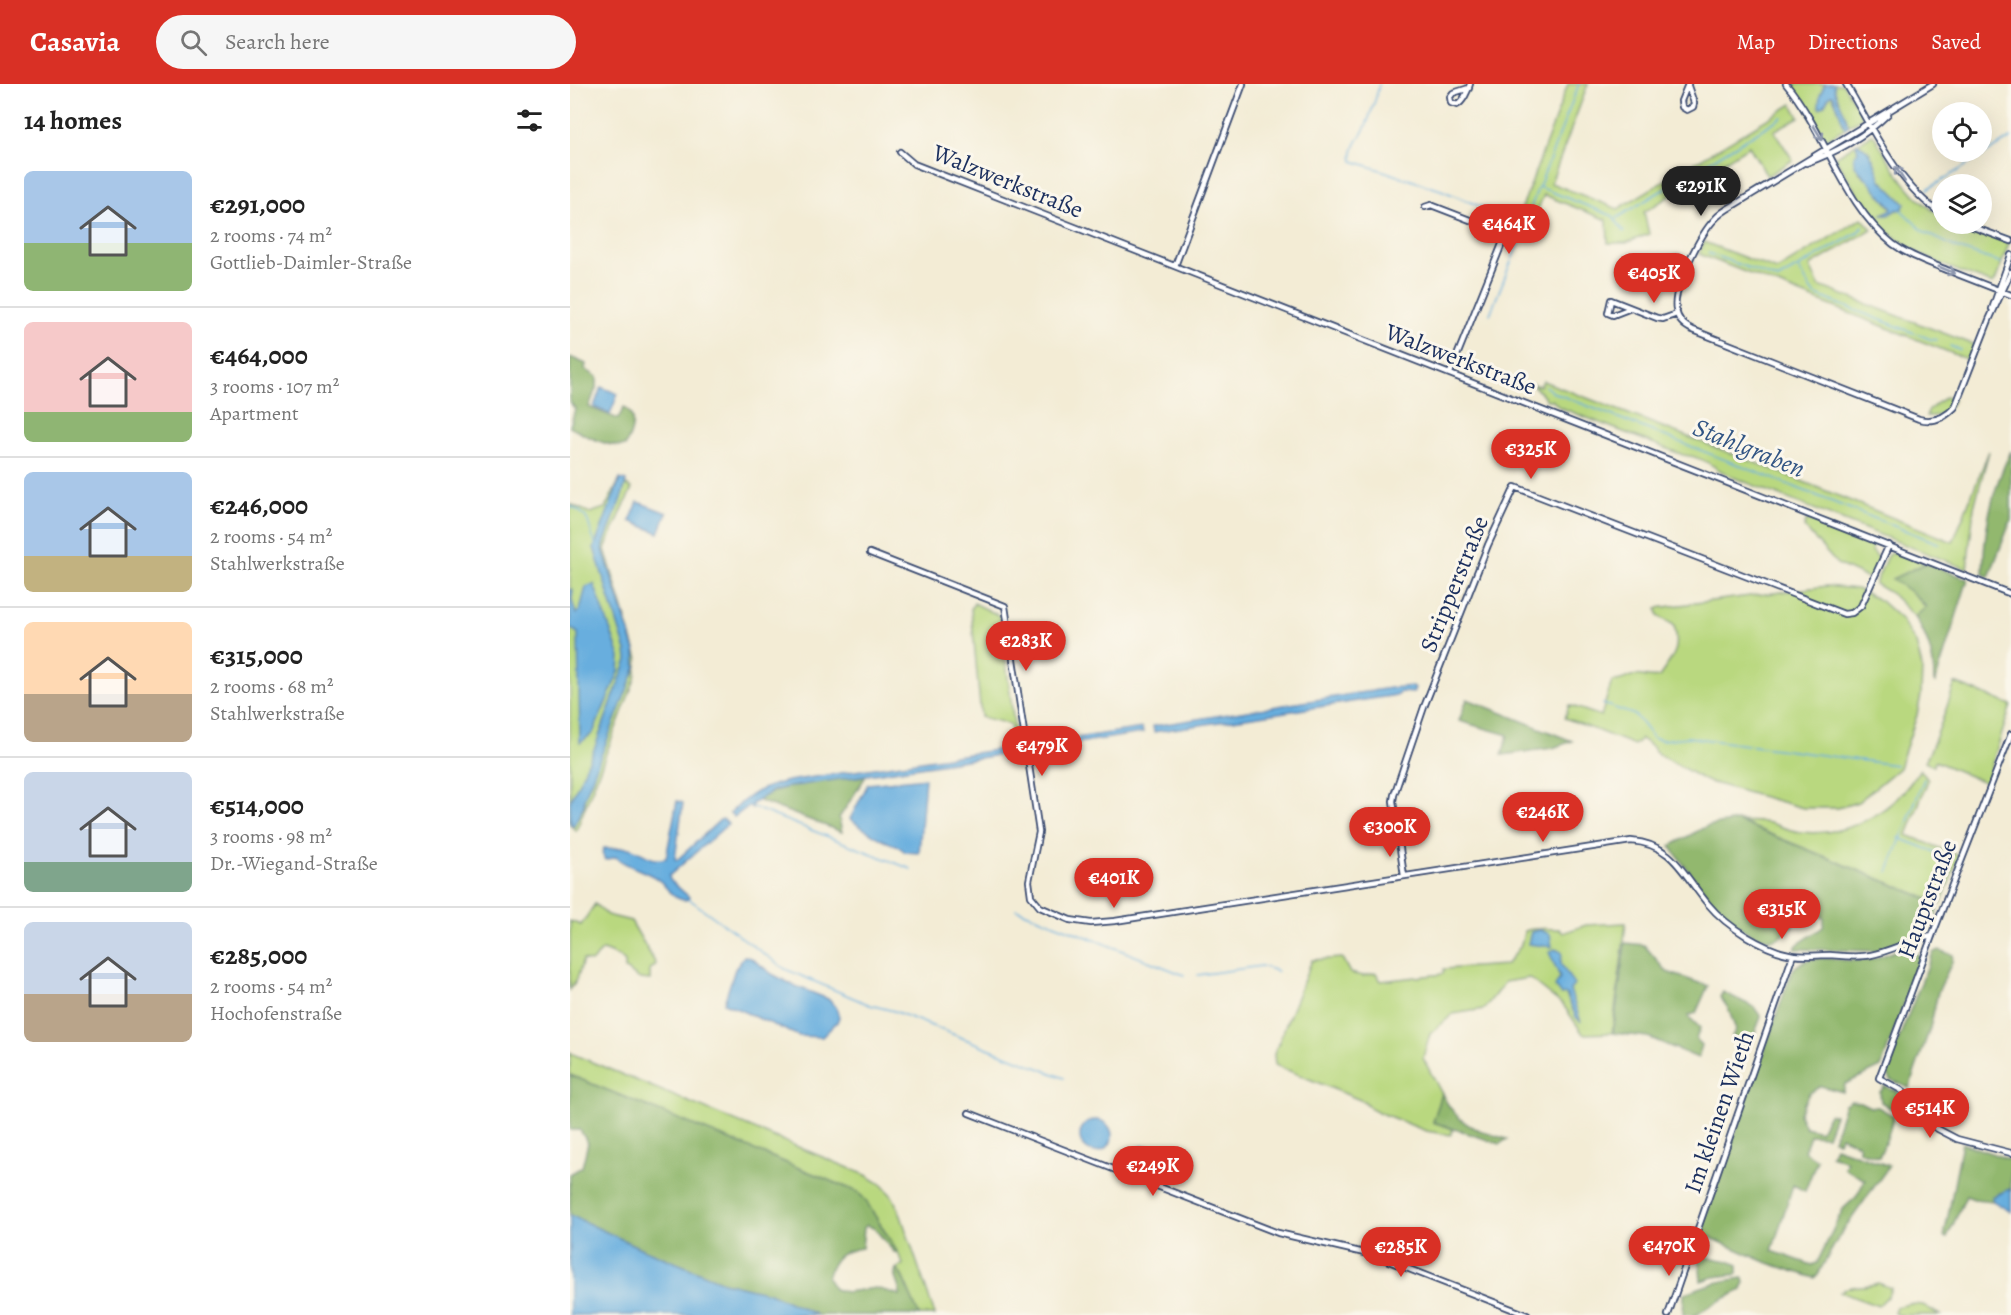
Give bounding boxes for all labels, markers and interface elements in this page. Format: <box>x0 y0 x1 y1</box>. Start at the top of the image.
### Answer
search box <box>156 15 576 69</box>
text: Casavia <box>30 23 120 61</box>
icon: search <box>177 26 210 59</box>
text: Search here <box>225 27 330 57</box>
text: Map <box>1737 28 1775 56</box>
text: Directions <box>1808 28 1898 56</box>
text: Saved <box>1931 28 1981 56</box>
map controls <box>1932 102 1992 234</box>
button: locate <box>1932 102 1992 162</box>
text: 14 homes <box>24 103 122 138</box>
icon: filters <box>513 104 546 137</box>
one-way arrow <box>1812 124 1824 141</box>
street label: Walzwerkstraße <box>927 136 1088 226</box>
pin: €291K <box>1659 166 1743 217</box>
one-way arrow <box>1894 166 1906 183</box>
text: €291K <box>1676 172 1726 199</box>
button: layers <box>1932 174 1992 234</box>
text: €291,000 <box>210 187 305 222</box>
icon: home <box>72 195 144 267</box>
pin: €464K <box>1467 204 1551 255</box>
text: €464K <box>1483 210 1535 237</box>
text: 2 rooms · 74 m² <box>210 222 332 249</box>
text: Gottlieb-Daimler-Straße <box>210 249 412 276</box>
pin: €405K <box>1612 253 1696 304</box>
text: €405K <box>1628 259 1680 286</box>
one-way arrow <box>1937 265 1956 276</box>
street label: Walzwerkstraße <box>1380 315 1541 403</box>
text: €464,000 <box>210 338 308 373</box>
icon: home <box>72 346 144 418</box>
text: 3 rooms · 107 m² <box>210 373 339 400</box>
text: Apartment <box>210 400 299 427</box>
water label: Stahlgraben <box>1688 410 1810 486</box>
pin: €325K <box>1489 429 1573 480</box>
text: €325K <box>1505 435 1557 462</box>
text: €246,000 <box>210 488 308 523</box>
icon: home <box>72 496 144 568</box>
street label: Stripperstraße <box>1412 511 1496 657</box>
text: 2 rooms · 54 m² <box>210 523 332 550</box>
text: Stahlwerkstraße <box>210 550 345 577</box>
pin: €283K <box>984 621 1068 672</box>
text: €283K <box>1000 627 1052 654</box>
text: €315,000 <box>210 638 303 673</box>
icon: home <box>72 646 144 718</box>
text: 2 rooms · 68 m² <box>210 673 334 700</box>
text: Stahlwerkstraße <box>210 700 345 727</box>
pin: €479K <box>1000 726 1084 777</box>
text: €479K <box>1016 732 1068 759</box>
text: €514,000 <box>210 788 304 823</box>
pin: €246K <box>1501 792 1585 843</box>
icon: home <box>72 796 144 868</box>
text: €246K <box>1516 798 1570 825</box>
pin: €300K <box>1348 807 1432 858</box>
text: €300K <box>1363 813 1417 840</box>
text: 3 rooms · 98 m² <box>210 823 332 850</box>
street label: Hauptstraße <box>1890 835 1964 963</box>
text: Dr.-Wiegand-Straße <box>210 850 378 877</box>
pin: €401K <box>1072 858 1156 909</box>
text: €401K <box>1088 864 1140 891</box>
pin: €315K <box>1740 889 1824 940</box>
text: €315K <box>1758 895 1806 922</box>
text: €285,000 <box>210 938 307 973</box>
icon: home <box>72 946 144 1018</box>
text: 2 rooms · 54 m² <box>210 973 332 1000</box>
text: Hochofenstraße <box>210 1000 342 1027</box>
street label: Im kleinen Wieth <box>1676 1026 1762 1198</box>
pin: €514K <box>1888 1088 1972 1139</box>
text: €514K <box>1905 1094 1955 1121</box>
pin: €249K <box>1111 1146 1195 1197</box>
text: €249K <box>1127 1152 1179 1179</box>
pin: €470K <box>1627 1226 1711 1277</box>
pin: €285K <box>1359 1227 1443 1278</box>
text: €470K <box>1643 1232 1695 1259</box>
text: €285K <box>1375 1233 1427 1260</box>

